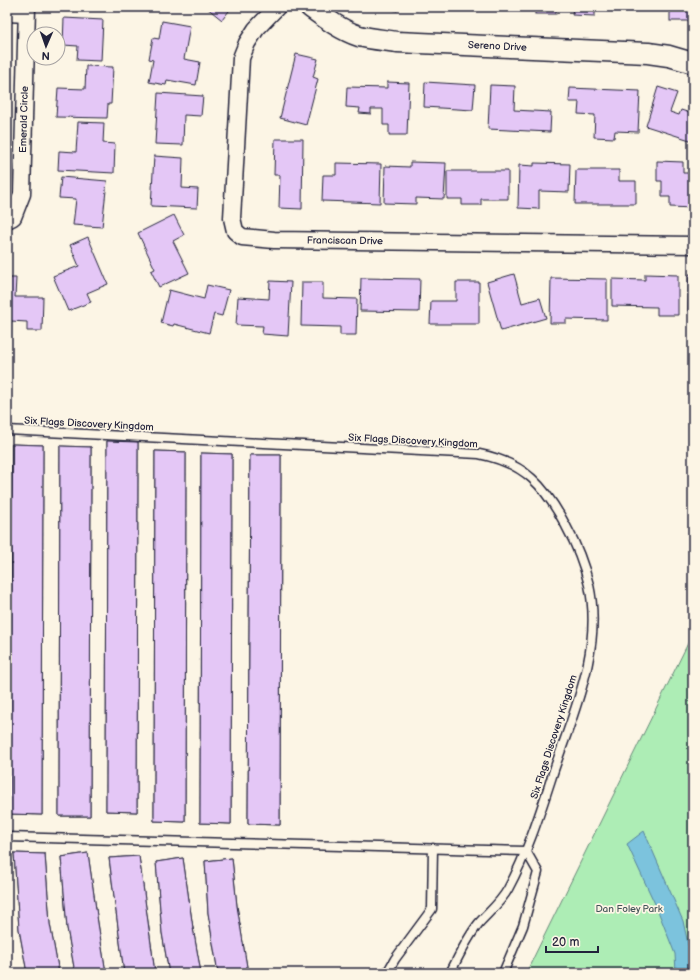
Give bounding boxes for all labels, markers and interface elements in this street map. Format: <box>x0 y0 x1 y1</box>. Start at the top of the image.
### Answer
north arrow <box>26 26 66 66</box>
street label: Sereno Drive <box>468 39 527 54</box>
text: N <box>41 49 50 62</box>
street label: Emerald Circle <box>17 86 31 153</box>
street label: Franciscan Drive <box>307 234 383 247</box>
street label: Six Flags Discovery Kingdom <box>24 415 154 433</box>
street label: Six Flags Discovery Kingdom <box>348 432 478 450</box>
street label: Six Flags Discovery Kingdom <box>528 673 580 801</box>
park label: Dan Foley Park <box>595 903 663 915</box>
scale bar <box>546 928 598 954</box>
text: 20 m <box>552 935 579 950</box>

